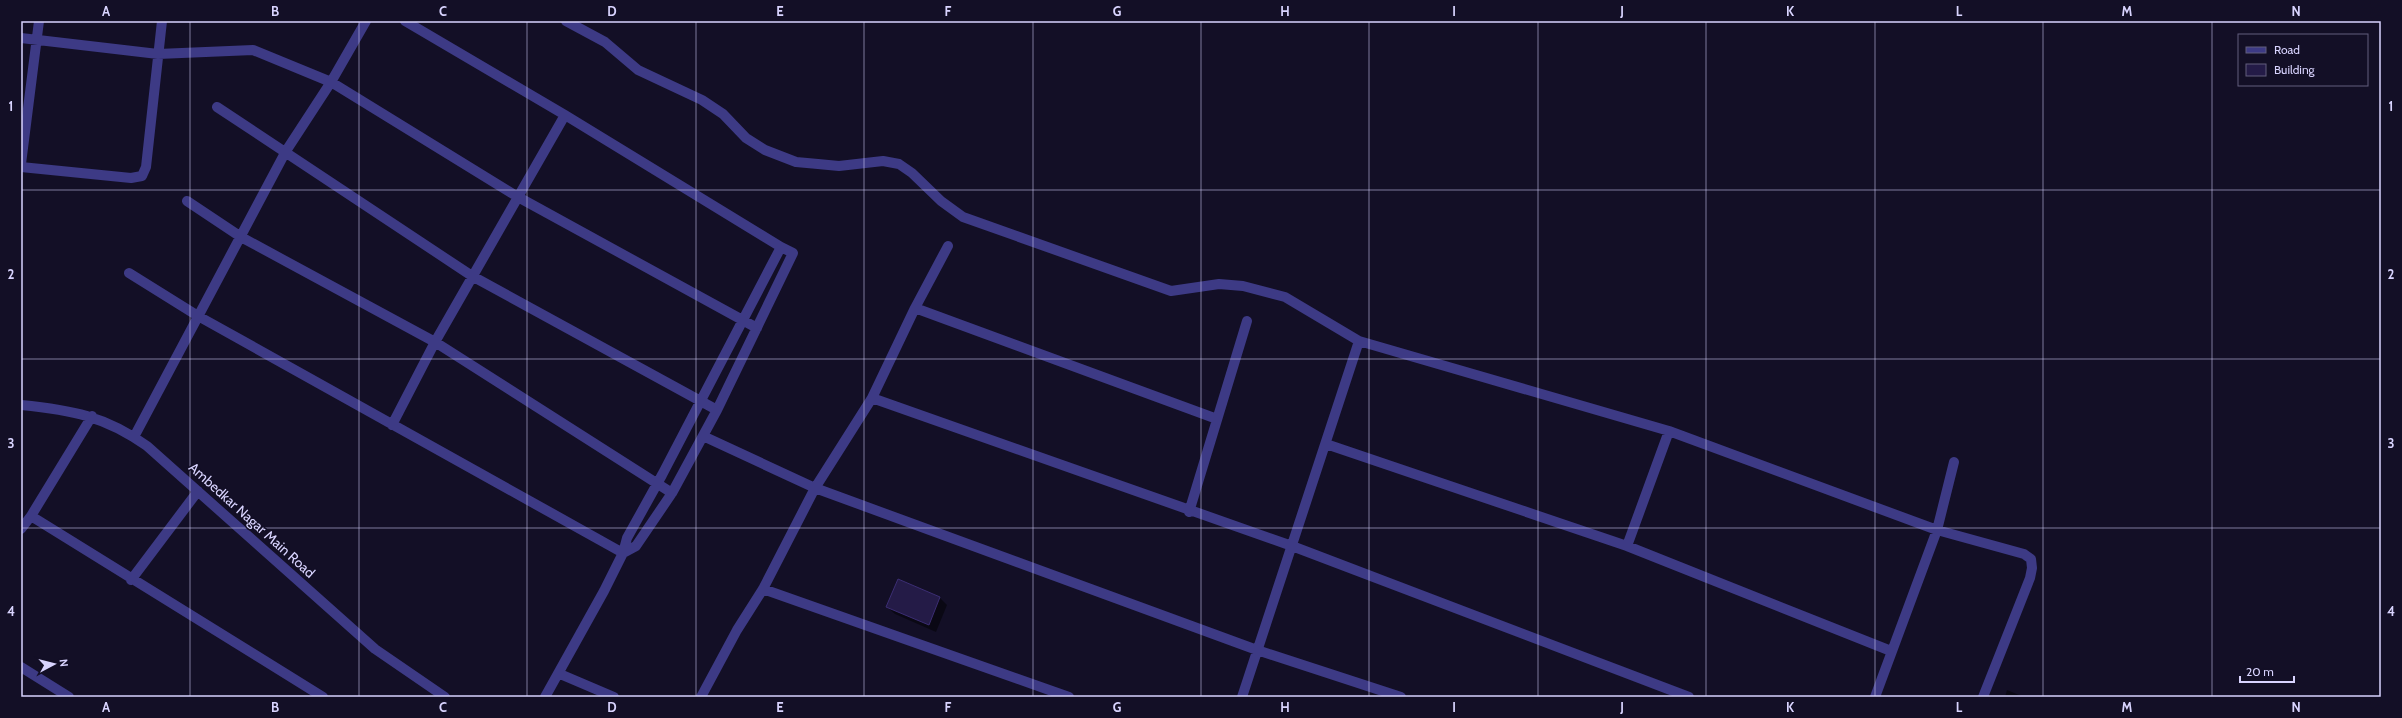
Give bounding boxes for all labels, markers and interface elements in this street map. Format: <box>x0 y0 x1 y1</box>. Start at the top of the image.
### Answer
text: A <box>102 3 111 19</box>
text: B <box>271 3 279 19</box>
text: C <box>439 3 447 19</box>
text: D <box>607 3 617 19</box>
text: E <box>776 3 784 19</box>
text: F <box>945 3 952 19</box>
text: G <box>1113 3 1122 19</box>
text: H <box>1280 3 1290 19</box>
text: I <box>1452 3 1456 19</box>
text: J <box>1619 3 1624 19</box>
text: K <box>1786 3 1795 19</box>
text: L <box>1956 3 1963 19</box>
text: M <box>2122 3 2133 19</box>
text: N <box>2291 3 2301 19</box>
legend <box>2238 34 2368 86</box>
text: Road <box>2274 42 2300 57</box>
text: Building <box>2274 62 2316 77</box>
text: 1 <box>9 98 13 114</box>
text: 1 <box>2389 98 2393 114</box>
text: 2 <box>8 266 15 282</box>
text: 2 <box>2388 266 2395 282</box>
text: 3 <box>7 435 15 451</box>
text: 3 <box>2387 435 2395 451</box>
street label: Ambedkar Nagar Main Road <box>185 458 319 582</box>
text: 4 <box>7 603 15 619</box>
text: 4 <box>2387 603 2395 619</box>
north arrow <box>34 644 74 684</box>
text: N <box>57 658 71 667</box>
scale bar <box>2240 658 2294 684</box>
text: 20 m <box>2246 664 2274 679</box>
text: A <box>102 699 111 715</box>
text: B <box>271 699 279 715</box>
text: C <box>439 699 447 715</box>
text: D <box>607 699 617 715</box>
text: E <box>776 699 784 715</box>
text: F <box>945 699 952 715</box>
text: G <box>1113 699 1122 715</box>
text: H <box>1280 699 1290 715</box>
text: I <box>1452 699 1456 715</box>
text: J <box>1619 699 1624 715</box>
text: K <box>1786 699 1795 715</box>
text: L <box>1956 699 1963 715</box>
text: M <box>2122 699 2133 715</box>
text: N <box>2291 699 2301 715</box>

